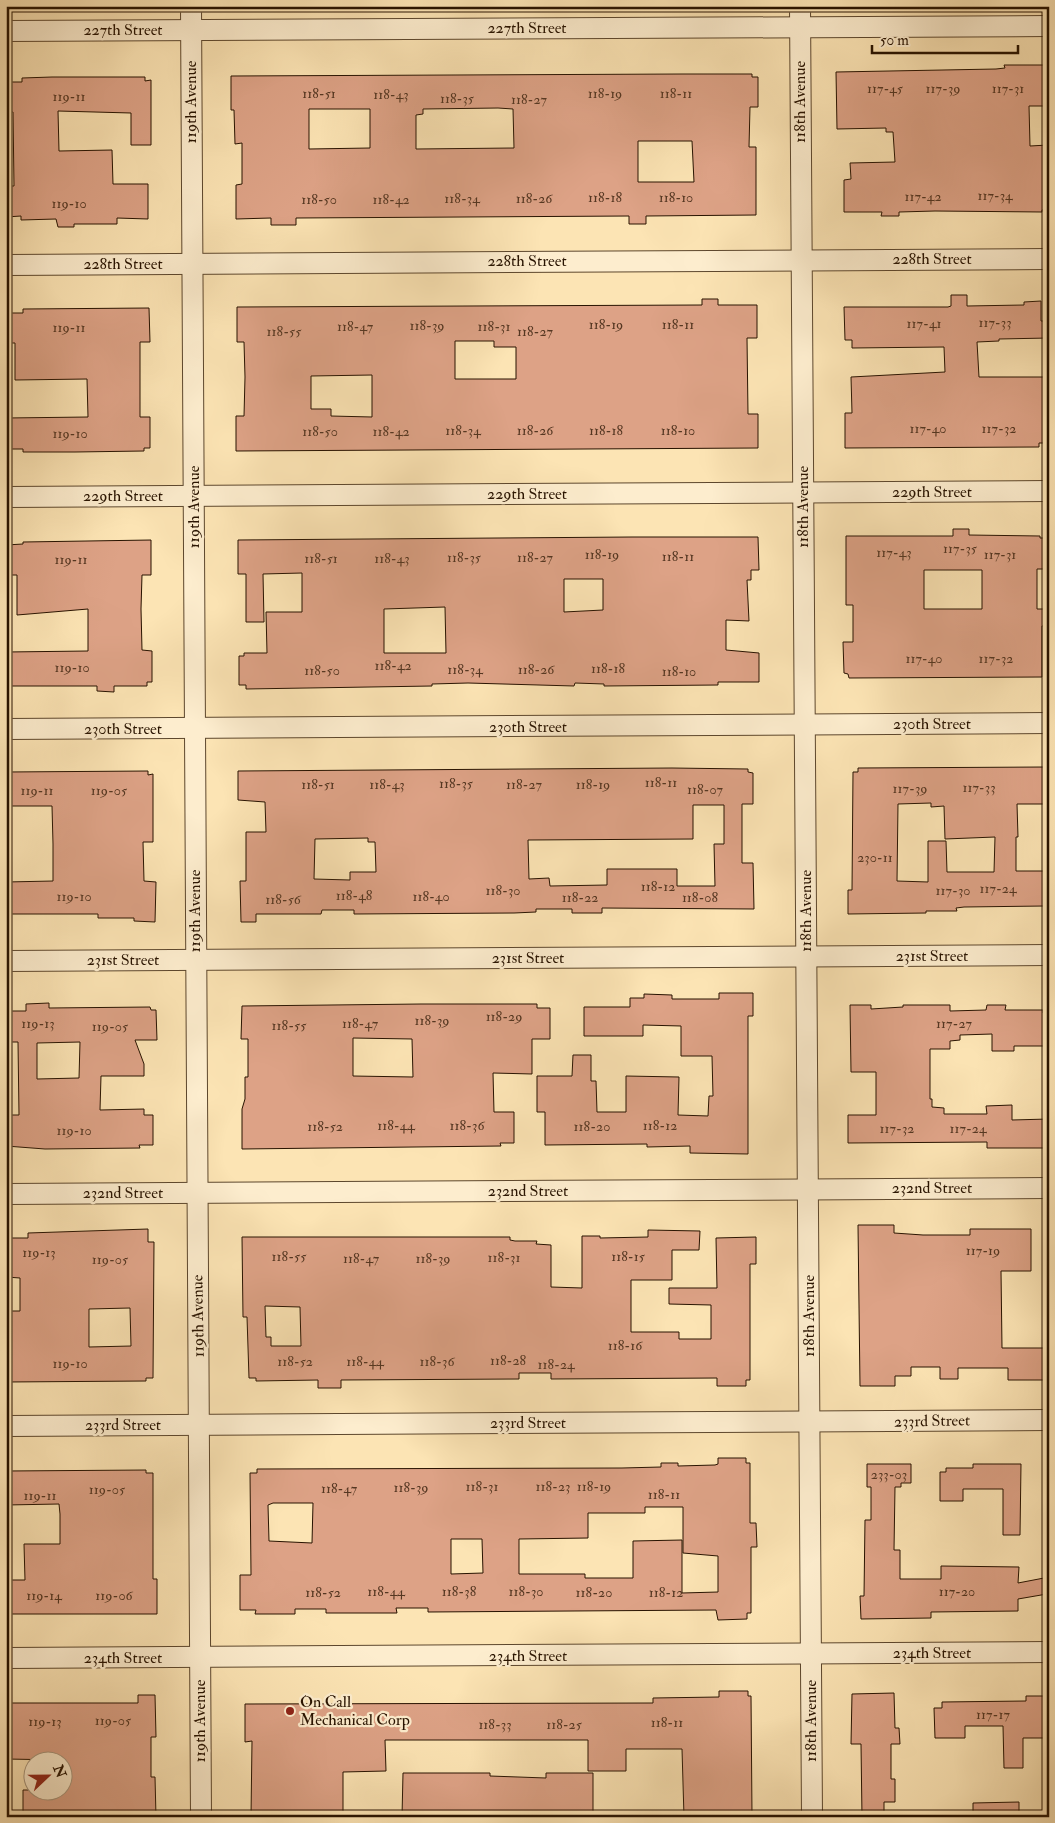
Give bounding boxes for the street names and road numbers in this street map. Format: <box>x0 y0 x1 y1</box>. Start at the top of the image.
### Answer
street label: 227th Street <box>487 18 567 38</box>
street label: 227th Street <box>83 20 163 40</box>
street label: 119th Avenue <box>181 60 201 143</box>
street label: 118th Avenue <box>790 61 810 143</box>
street label: 228th Street <box>892 249 972 269</box>
street label: 228th Street <box>487 251 567 271</box>
street label: 228th Street <box>83 254 163 274</box>
street label: 119th Avenue <box>184 465 204 548</box>
street label: 118th Avenue <box>793 466 813 548</box>
street label: 229th Street <box>892 482 972 502</box>
street label: 229th Street <box>487 484 567 504</box>
street label: 229th Street <box>83 486 163 506</box>
street label: 230th Street <box>893 714 971 734</box>
street label: 230th Street <box>489 717 567 737</box>
street label: 230th Street <box>84 719 162 739</box>
street label: 119th Avenue <box>185 869 205 952</box>
street label: 118th Avenue <box>796 870 816 952</box>
street label: 231st Street <box>896 946 968 966</box>
street label: 231st Street <box>492 948 564 968</box>
street label: 231st Street <box>87 950 159 970</box>
street label: 232nd Street <box>892 1178 972 1198</box>
street label: 232nd Street <box>488 1181 568 1201</box>
street label: 232nd Street <box>83 1183 163 1203</box>
street label: 119th Avenue <box>187 1274 209 1358</box>
street label: 118th Avenue <box>799 1275 819 1357</box>
street label: 233rd Street <box>894 1410 970 1432</box>
street label: 233rd Street <box>490 1413 566 1433</box>
street label: 233rd Street <box>85 1415 161 1435</box>
street label: 234th Street <box>893 1643 971 1663</box>
street label: 234th Street <box>489 1646 567 1666</box>
street label: 234th Street <box>84 1648 162 1668</box>
street label: 119th Avenue <box>190 1679 210 1762</box>
street label: 118th Avenue <box>801 1680 821 1762</box>

